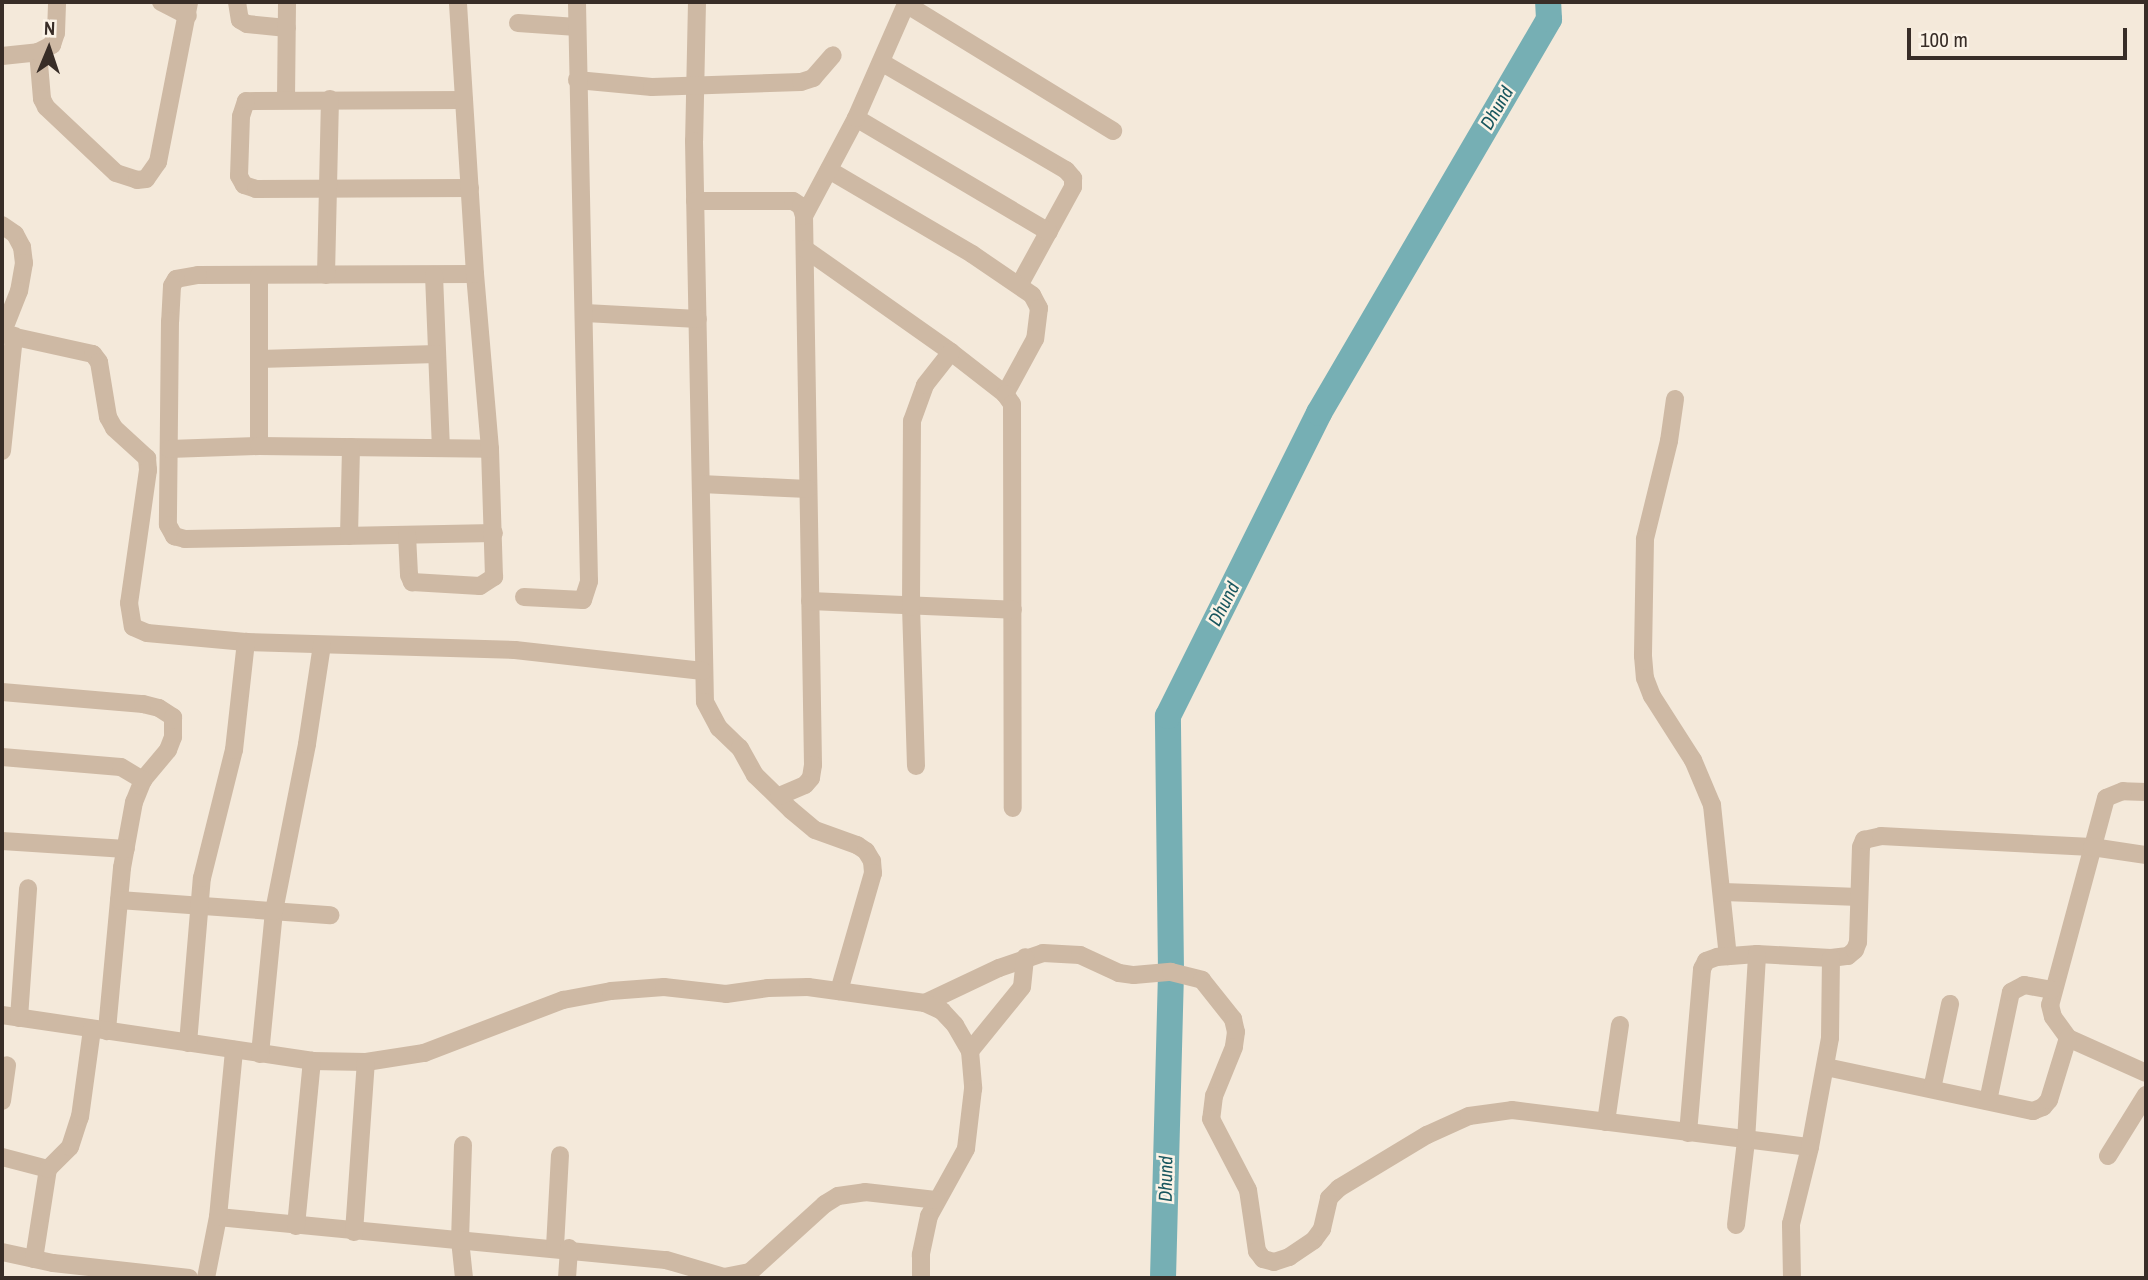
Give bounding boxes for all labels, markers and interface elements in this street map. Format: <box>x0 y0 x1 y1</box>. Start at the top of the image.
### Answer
north arrow <box>14 14 84 84</box>
scale bar <box>1910 14 2130 58</box>
text: N <box>44 15 56 41</box>
text: 100 m <box>1920 25 1968 54</box>
water label: Dhund <box>1476 82 1518 134</box>
water label: Dhund <box>1203 578 1245 630</box>
water label: Dhund <box>1154 1156 1178 1202</box>

